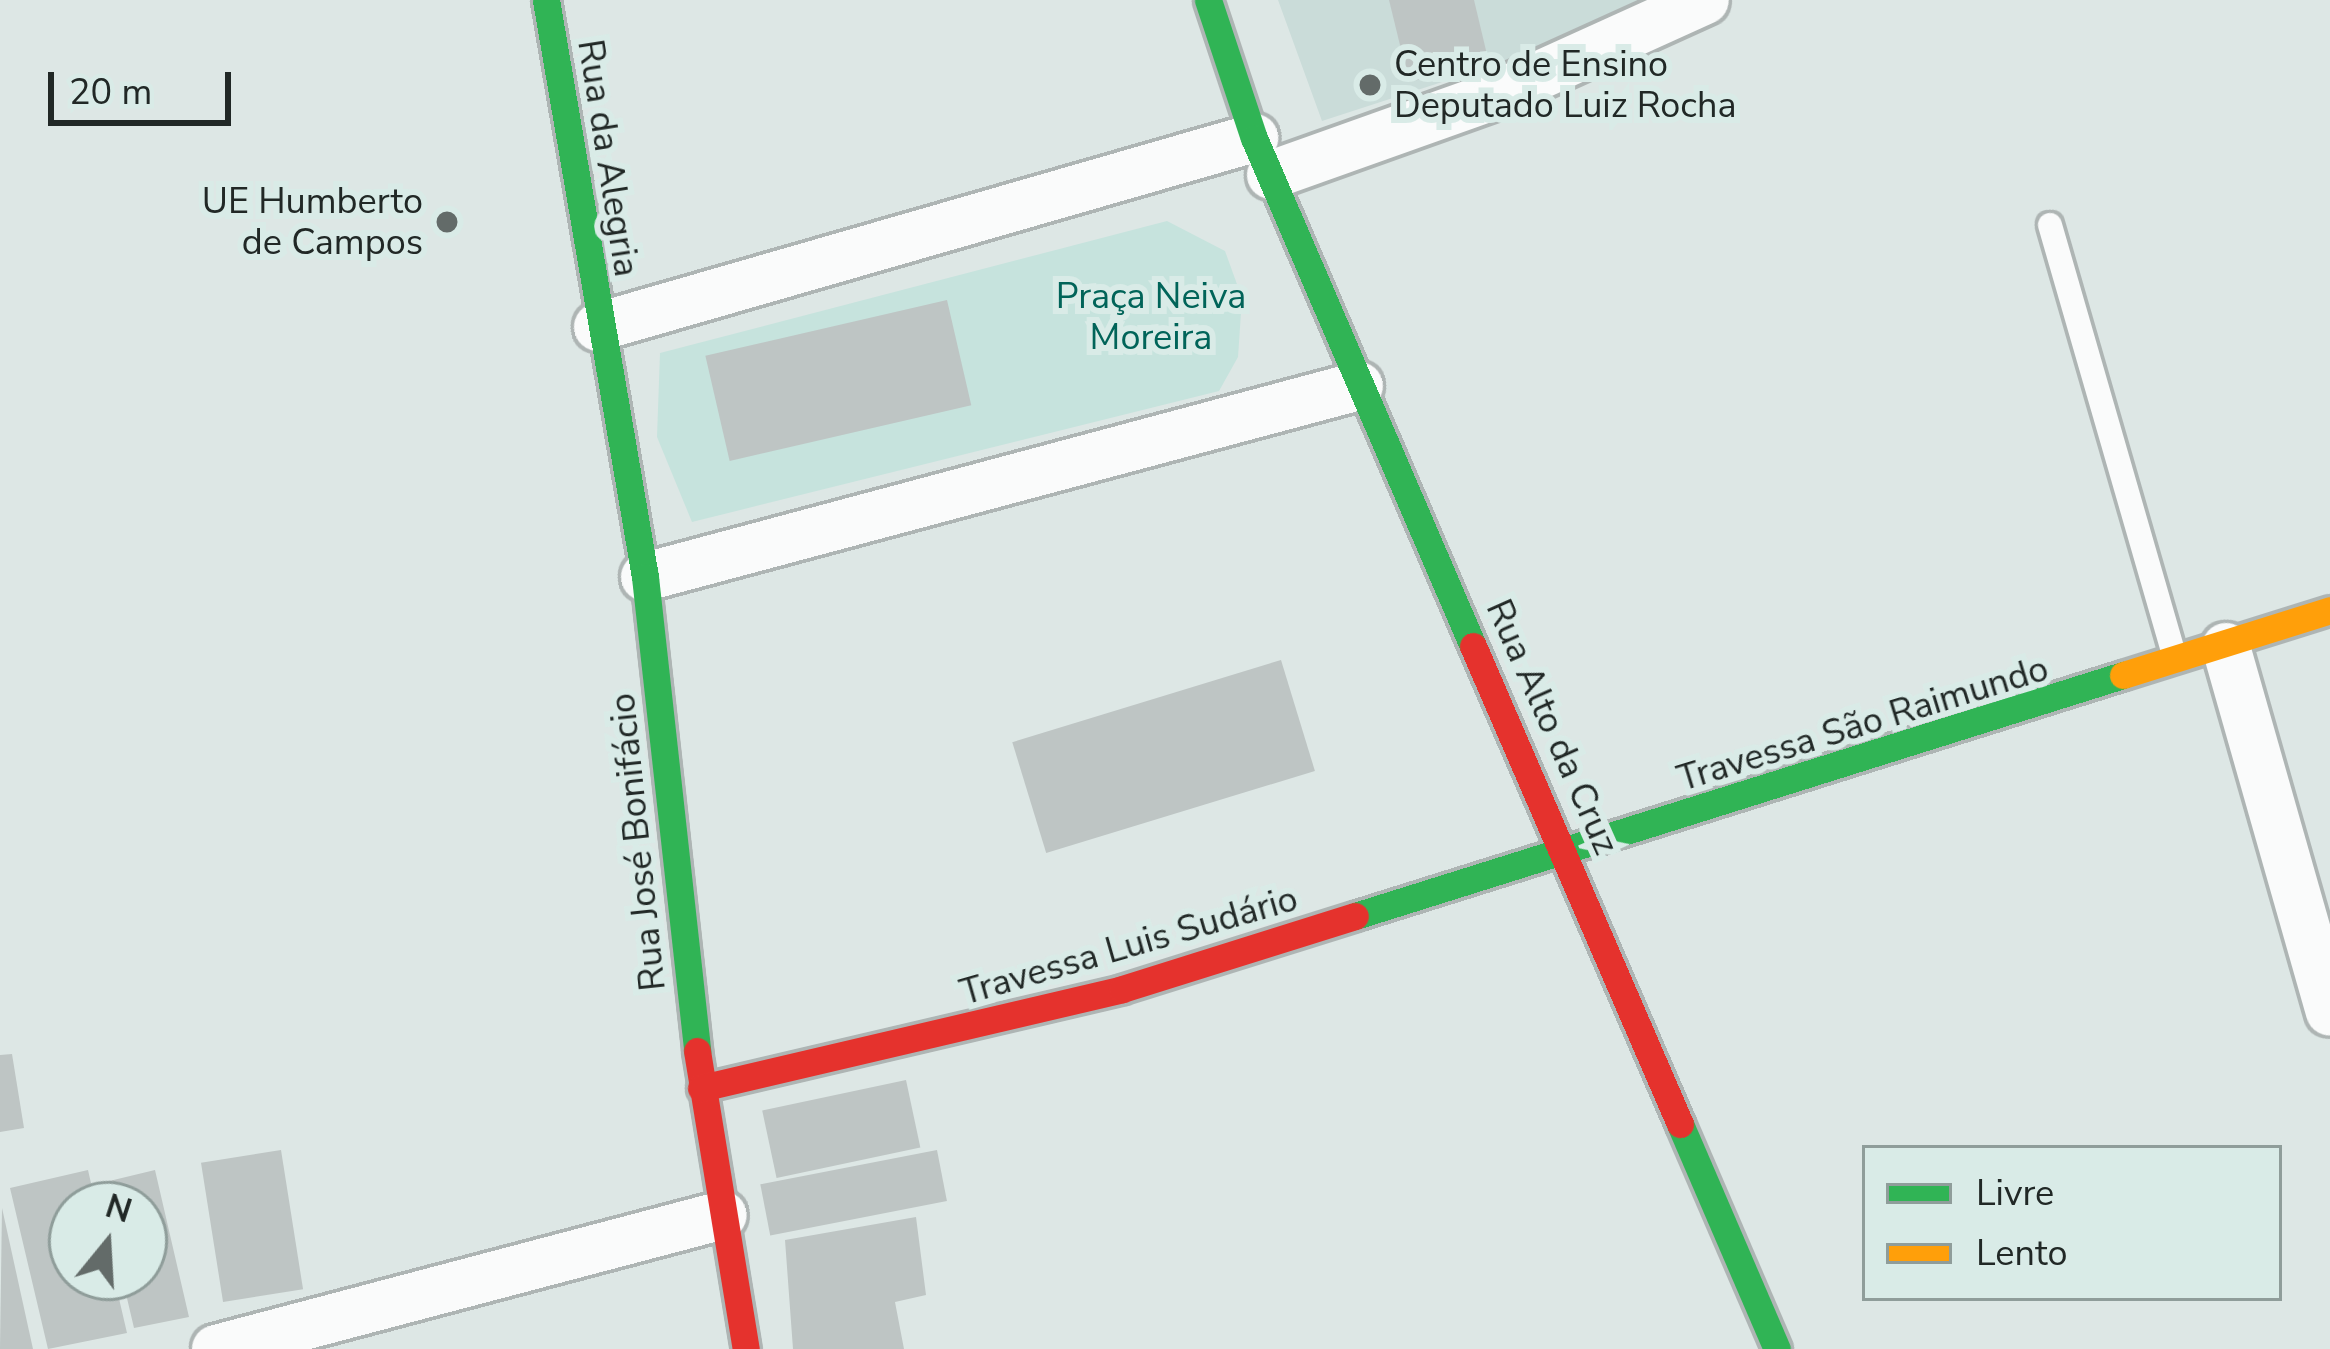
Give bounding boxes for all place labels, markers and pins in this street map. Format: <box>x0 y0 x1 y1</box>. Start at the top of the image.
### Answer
place label: Centro de Ensino Deputado Luiz Rocha <box>1394 42 1737 127</box>
marker: Centro de Ensino Deputado Luiz Rocha <box>1357 72 1383 98</box>
place label: UE Humberto de Campos <box>202 179 423 264</box>
marker: UE Humberto de Campos <box>434 209 460 235</box>

